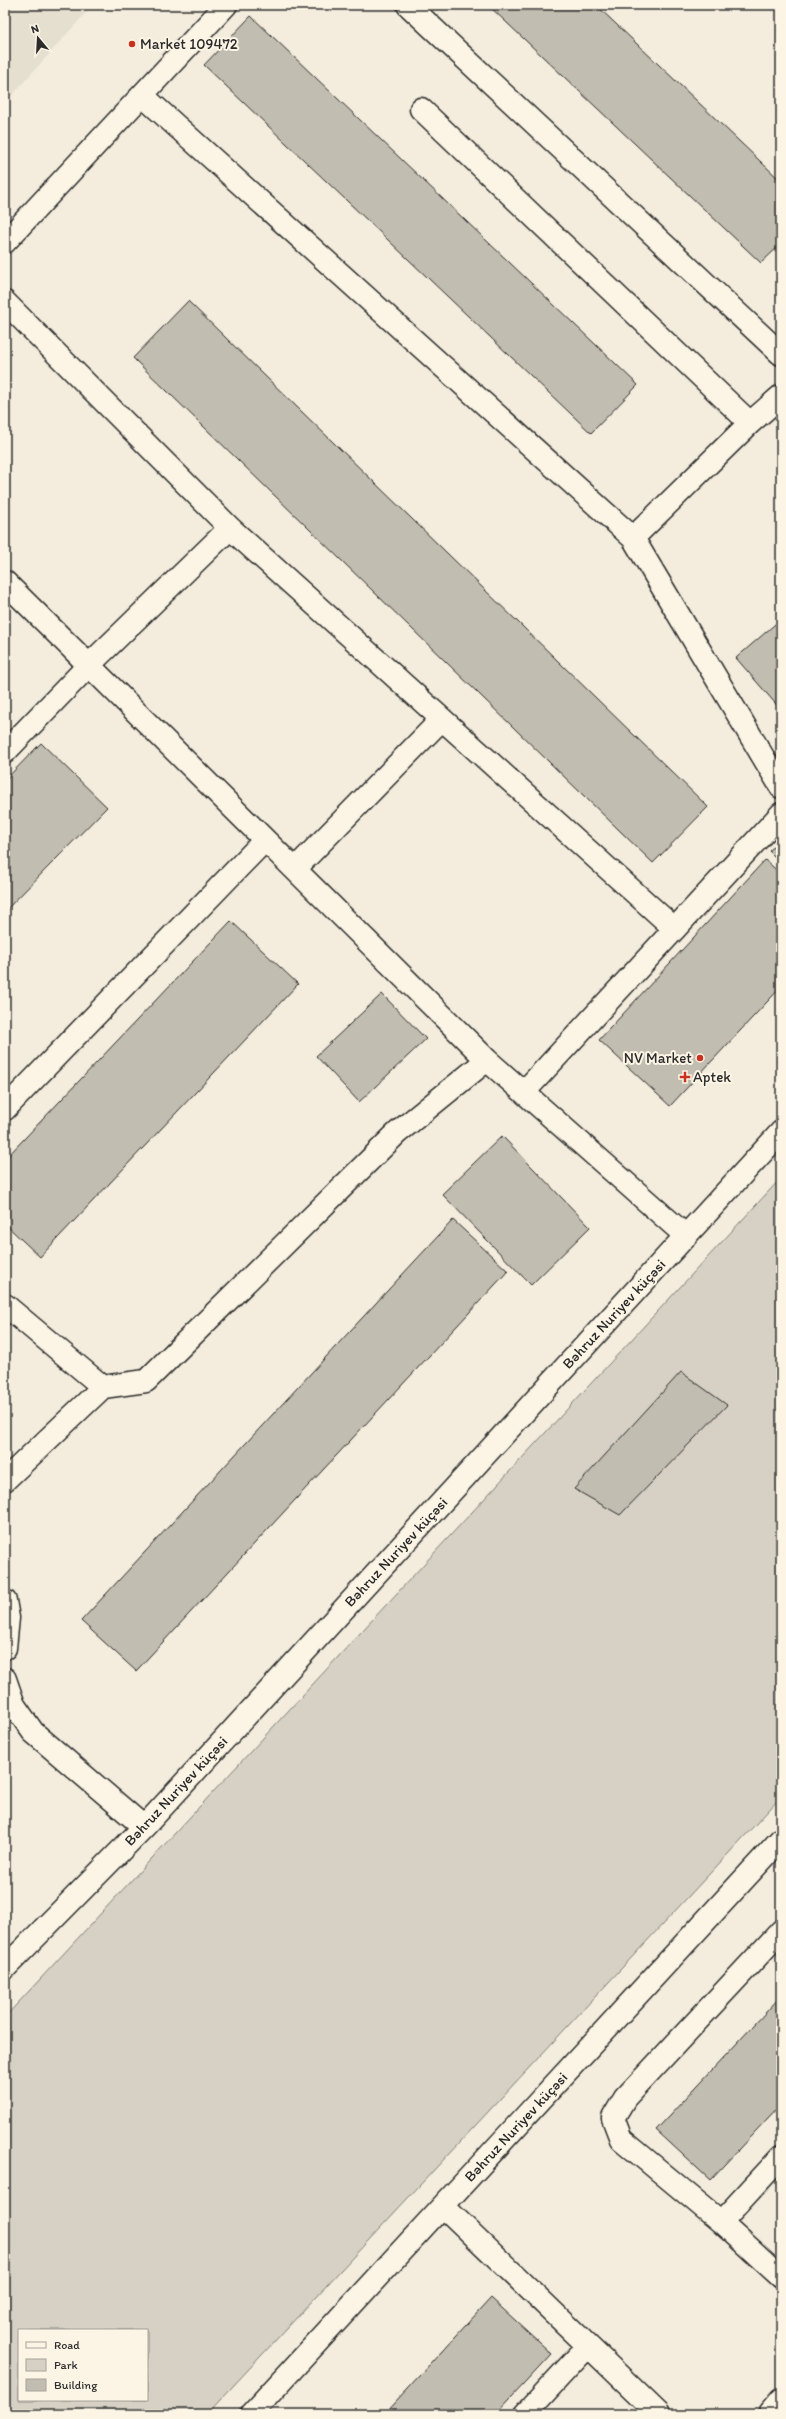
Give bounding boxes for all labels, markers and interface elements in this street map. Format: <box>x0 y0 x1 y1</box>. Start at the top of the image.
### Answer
north arrow <box>18 18 58 58</box>
text: N <box>30 22 41 36</box>
place label: Market 109472 <box>140 35 238 53</box>
marker: Market 109472 <box>127 39 137 49</box>
place label: NV Market <box>624 1049 692 1067</box>
marker: NV Market <box>695 1053 705 1063</box>
place label: Aptek <box>693 1068 731 1086</box>
marker: Aptek <box>680 1072 690 1082</box>
street label: Bəhruz Nuriyev küçəsi <box>559 1255 669 1373</box>
street label: Bəhruz Nuriyev küçəsi <box>341 1493 451 1611</box>
street label: Bəhruz Nuriyev küçəsi <box>121 1732 231 1850</box>
street label: Bəhruz Nuriyev küçəsi <box>461 2068 571 2186</box>
legend <box>18 2329 148 2401</box>
text: Road <box>54 2338 80 2352</box>
text: Park <box>54 2358 78 2372</box>
text: Building <box>54 2378 98 2392</box>

